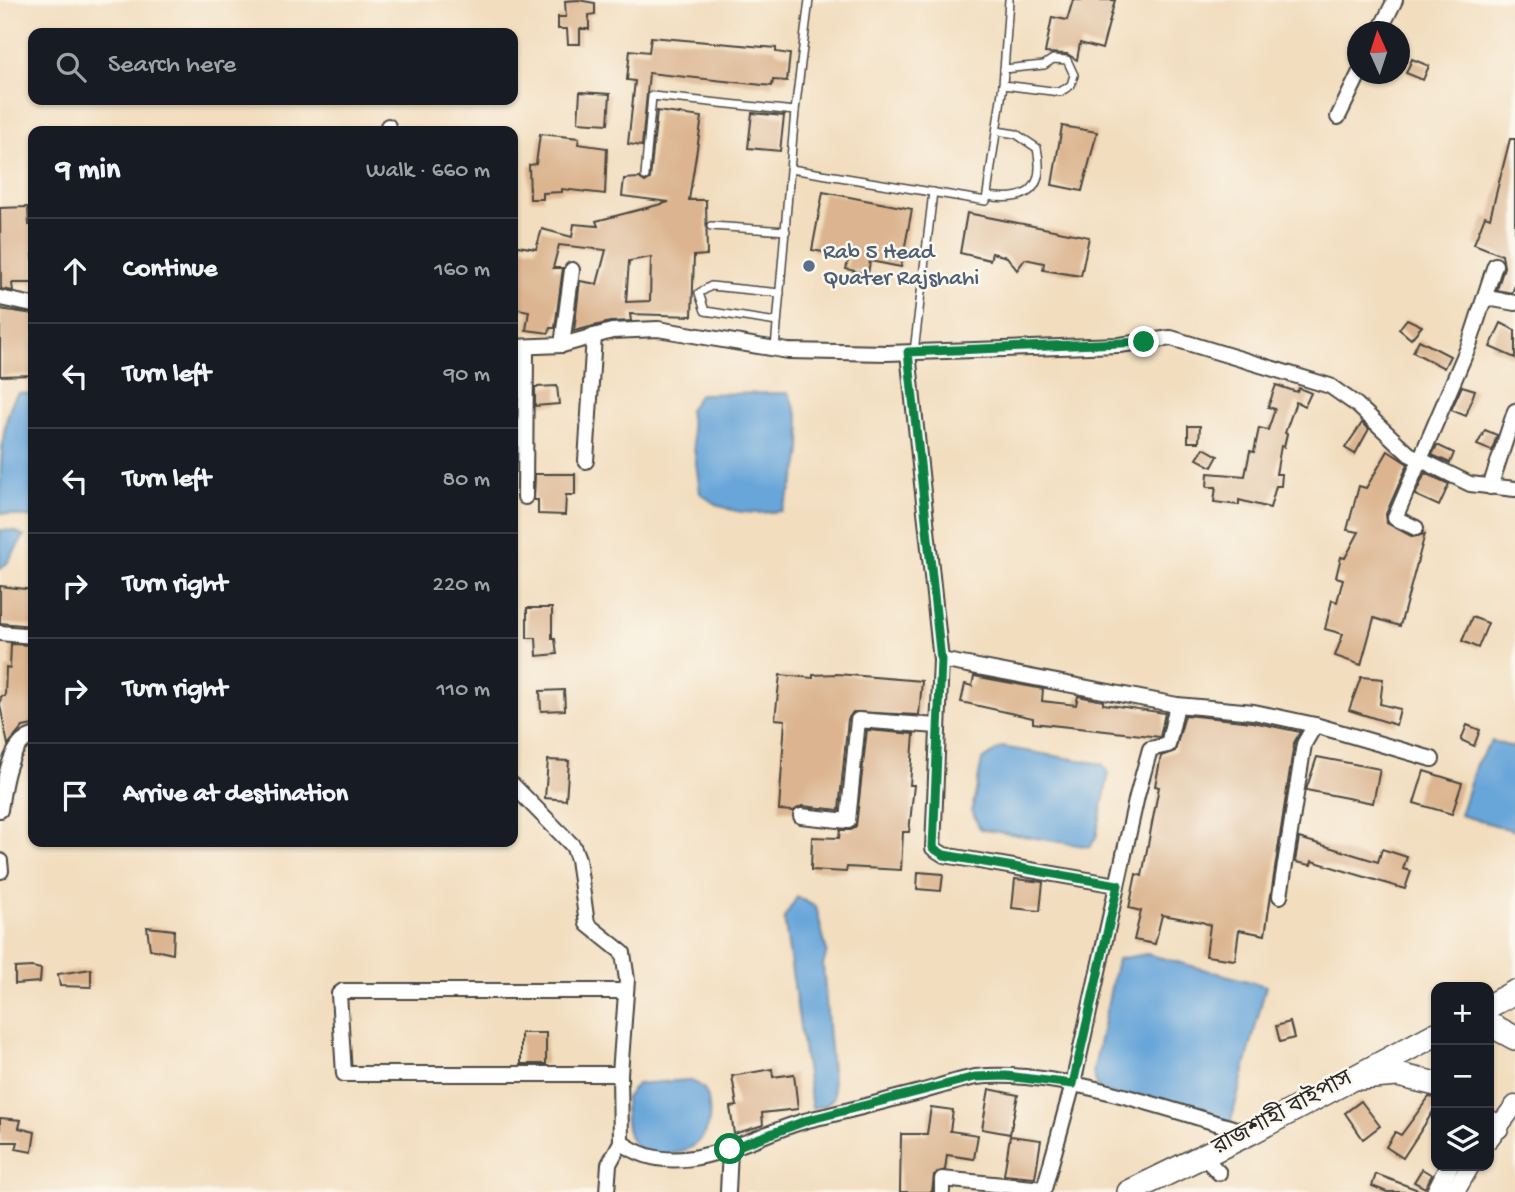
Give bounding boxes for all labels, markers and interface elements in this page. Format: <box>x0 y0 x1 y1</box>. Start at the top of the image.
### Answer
north arrow <box>1347 21 1410 84</box>
search box <box>28 28 518 105</box>
icon: search <box>52 48 90 86</box>
text: Search here <box>108 51 236 82</box>
text: 9 min <box>56 154 120 189</box>
text: Walk · 660 m <box>366 158 490 185</box>
place label: Rab 5 Head Quater Rajshahi <box>823 240 979 293</box>
icon: ahead <box>56 252 94 290</box>
text: Continue <box>123 255 217 286</box>
text: 160 m <box>434 257 490 284</box>
marker: Rab 5 Head Quater Rajshahi <box>801 258 817 274</box>
route end <box>1128 326 1159 357</box>
icon: left <box>56 357 94 395</box>
text: Turn left <box>123 360 211 391</box>
text: 90 m <box>444 362 490 389</box>
icon: left <box>56 462 94 500</box>
text: Turn left <box>123 465 211 496</box>
text: 80 m <box>443 467 490 494</box>
icon: right <box>56 567 94 605</box>
text: Turn right <box>123 570 227 601</box>
text: 220 m <box>433 572 490 599</box>
icon: right <box>56 672 94 710</box>
text: Turn right <box>123 675 227 706</box>
text: 110 m <box>437 677 490 704</box>
icon: arrive <box>56 777 94 815</box>
text: Arrive at destination <box>123 780 348 811</box>
map controls <box>1431 982 1494 1171</box>
button: + <box>1431 982 1494 1045</box>
button: − <box>1431 1045 1494 1108</box>
street label: রাজশাহী বাইপাস <box>1207 1064 1358 1163</box>
button: layers <box>1431 1108 1494 1171</box>
route start <box>714 1133 745 1164</box>

